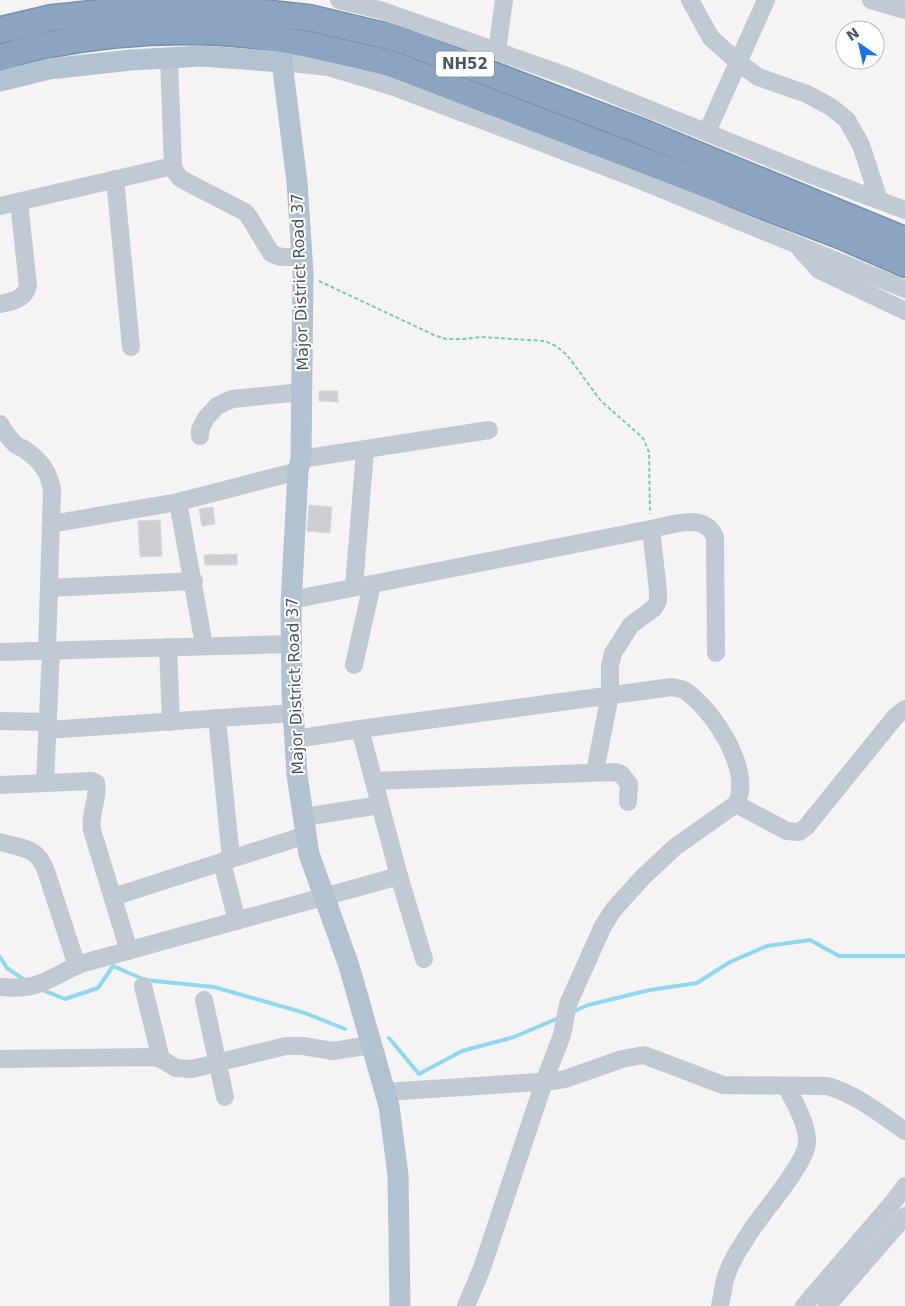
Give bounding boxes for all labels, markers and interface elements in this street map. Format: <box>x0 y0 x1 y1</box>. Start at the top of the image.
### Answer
north arrow <box>835 20 885 70</box>
text: N <box>843 24 862 44</box>
road number: NH52 <box>436 52 494 76</box>
street label: Major District Road 37 <box>287 193 313 371</box>
street label: Major District Road 37 <box>282 597 308 775</box>

